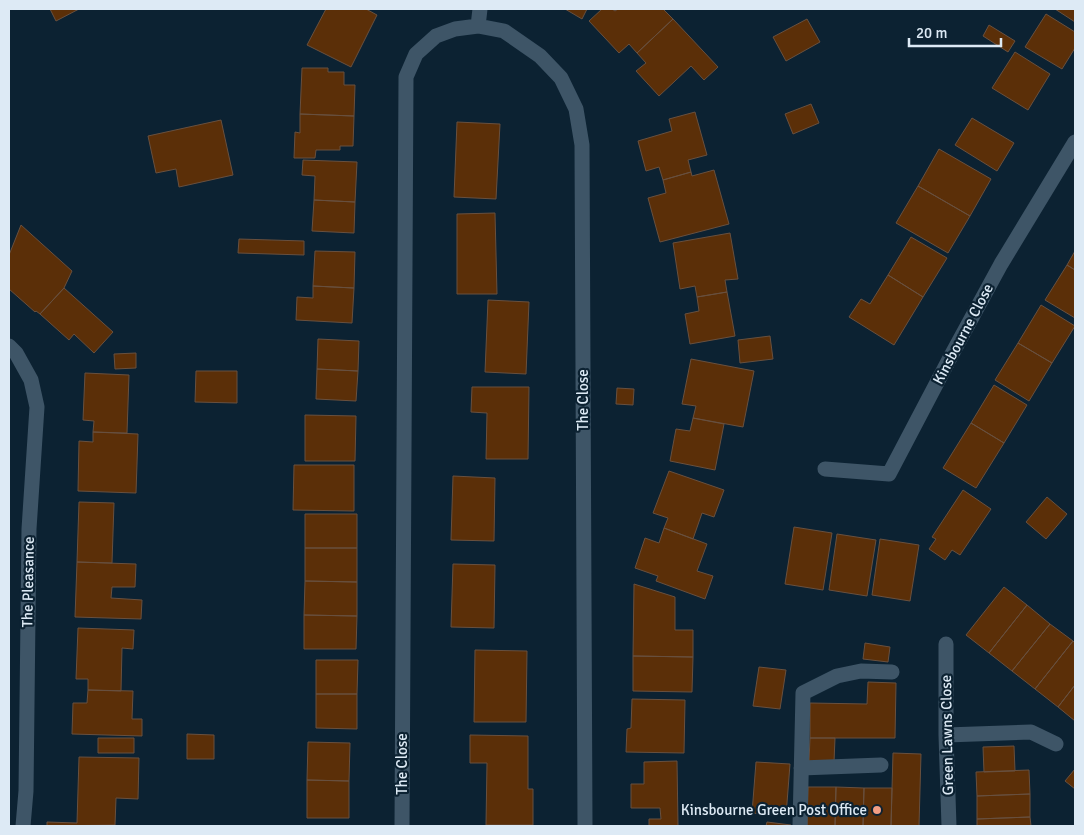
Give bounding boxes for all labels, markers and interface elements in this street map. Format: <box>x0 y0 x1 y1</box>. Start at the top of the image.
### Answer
scale bar <box>909 15 1002 47</box>
text: 20 m <box>916 24 947 42</box>
street label: Kinsbourne Close <box>929 281 997 387</box>
street label: The Close <box>574 369 592 431</box>
street label: The Pleasance <box>18 536 38 628</box>
street label: Green Lawns Close <box>937 675 957 795</box>
street label: The Close <box>393 733 411 795</box>
place label: Kinsbourne Green Post Office <box>681 801 867 819</box>
marker: Kinsbourne Green Post Office <box>871 804 883 816</box>

